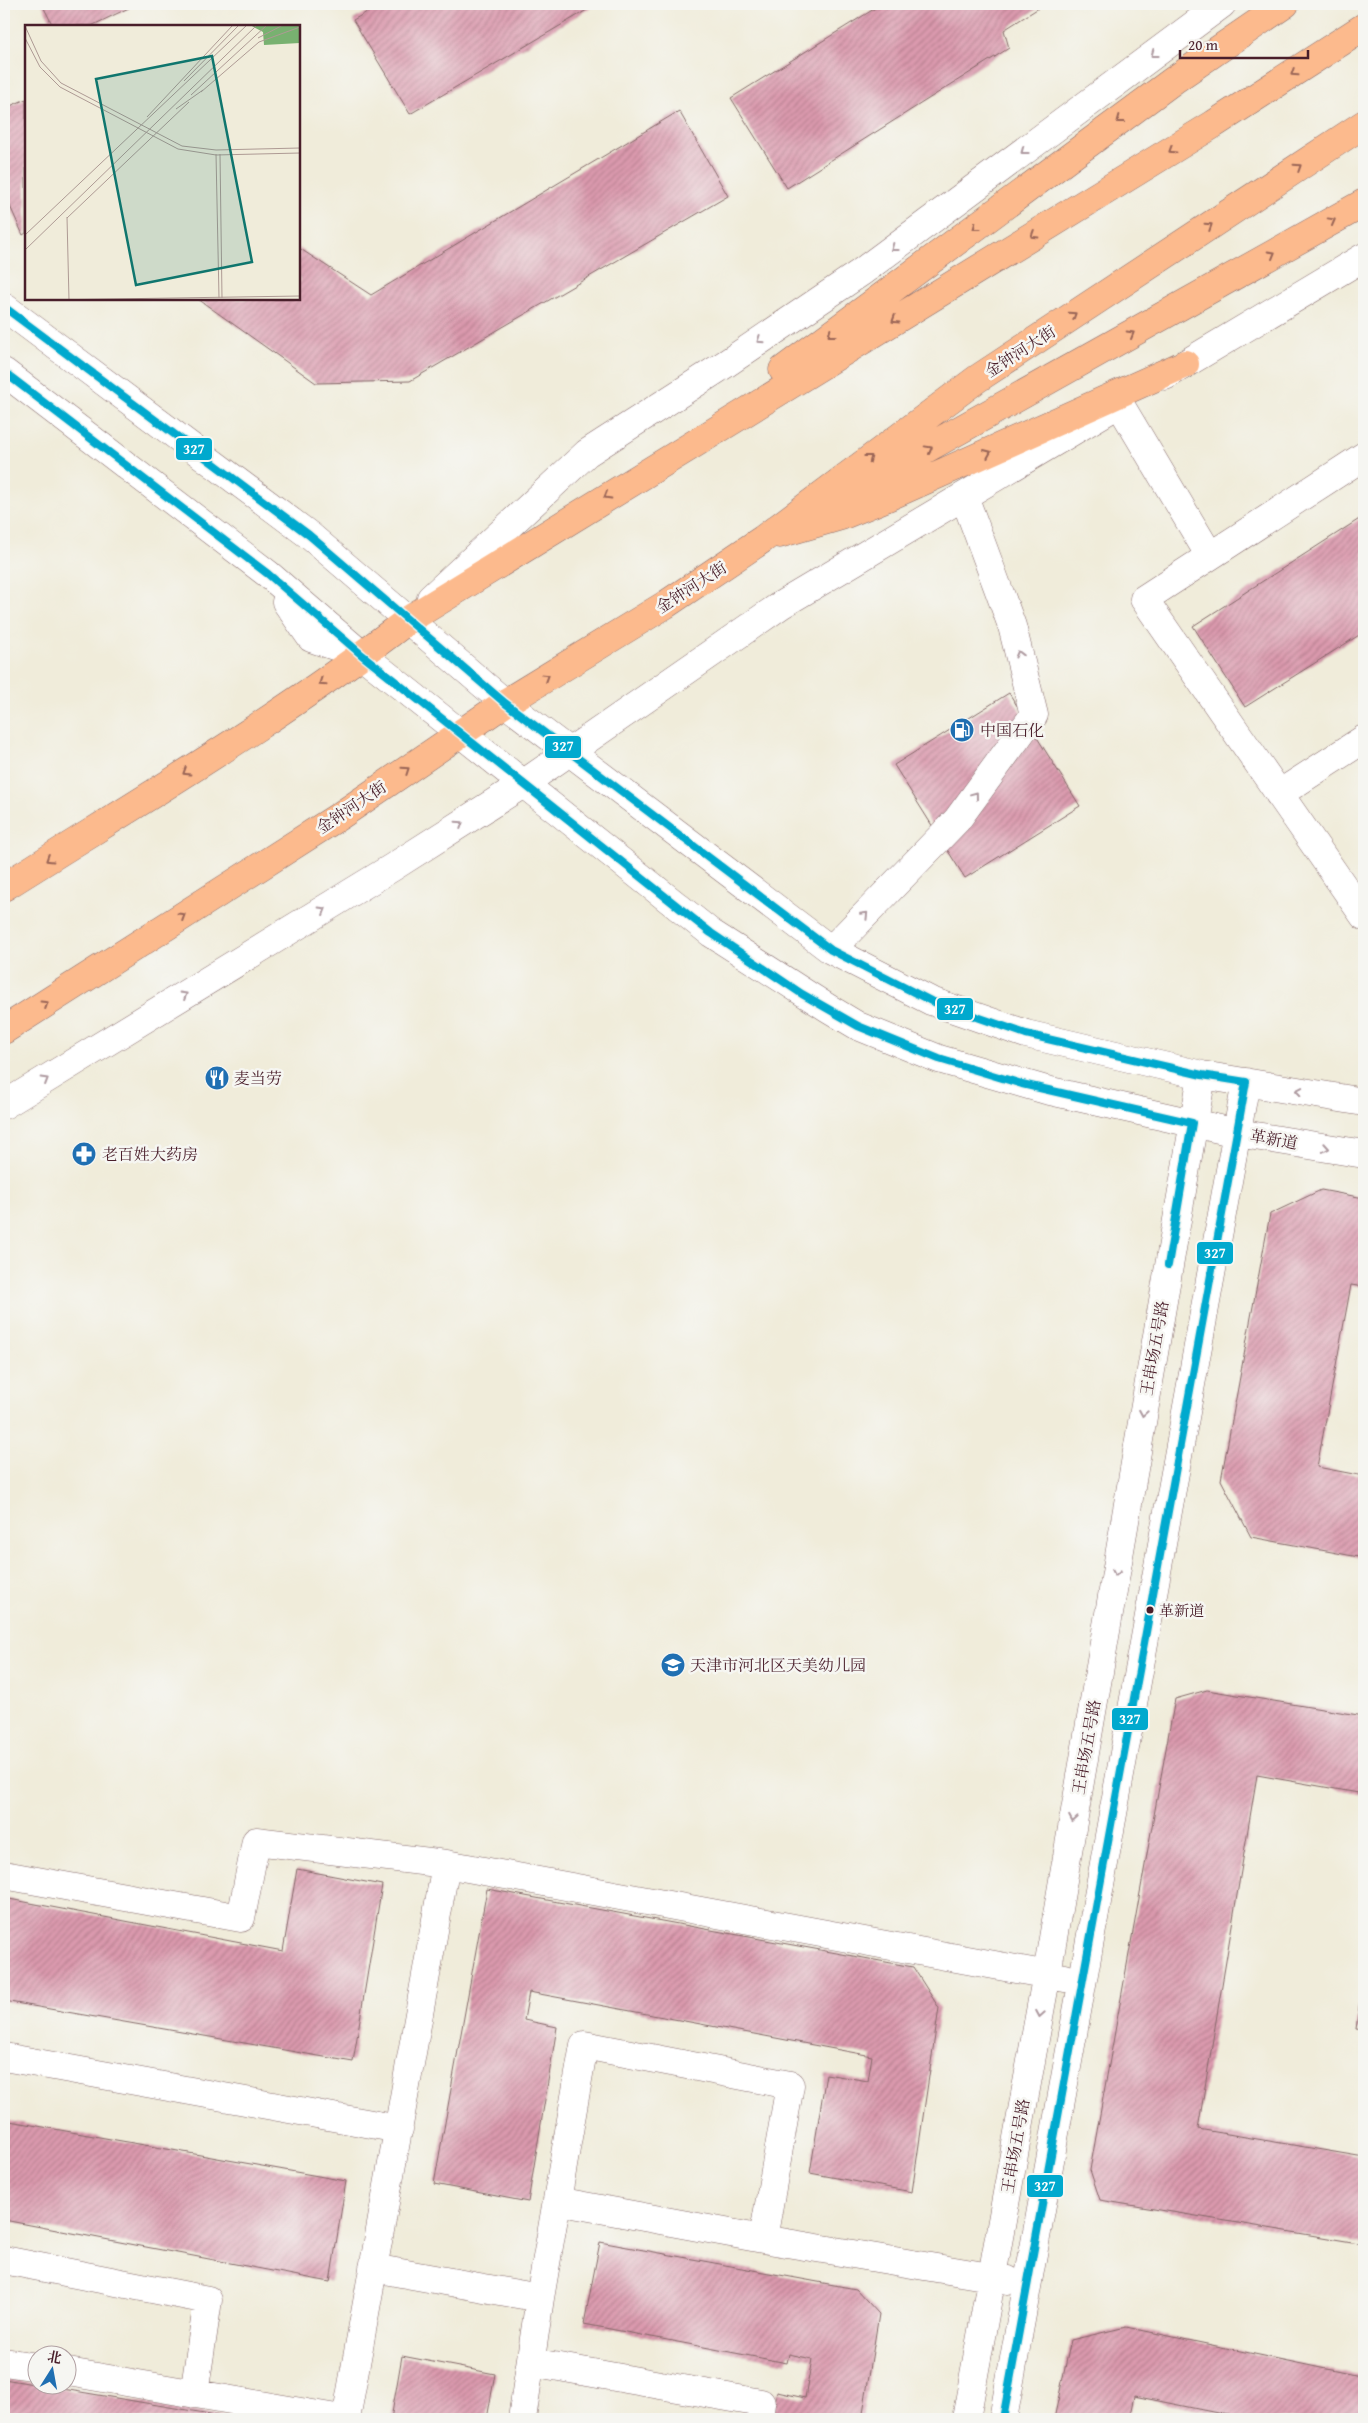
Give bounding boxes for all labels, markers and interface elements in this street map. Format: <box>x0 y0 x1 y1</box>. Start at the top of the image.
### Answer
inset map <box>25 25 300 300</box>
scale bar <box>1180 28 1308 60</box>
text: 20 m <box>1188 34 1219 55</box>
one-way arrow <box>1151 48 1160 57</box>
one-way arrow <box>1290 66 1299 76</box>
one-way arrow <box>1116 114 1126 123</box>
one-way arrow <box>1169 143 1178 153</box>
one-way arrow <box>1020 145 1030 154</box>
one-way arrow <box>1292 164 1302 173</box>
one-way arrow <box>1327 217 1336 227</box>
one-way arrow <box>972 221 982 230</box>
one-way arrow <box>1204 222 1213 232</box>
one-way arrow <box>1030 228 1039 238</box>
one-way arrow <box>890 242 900 251</box>
one-way arrow <box>1267 250 1276 260</box>
one-way arrow <box>1068 312 1077 321</box>
one-way arrow <box>892 313 901 323</box>
street label: 金钟河大街 <box>980 319 1060 383</box>
one-way arrow <box>828 329 837 337</box>
one-way arrow <box>1126 331 1135 341</box>
one-way arrow <box>757 334 766 344</box>
line badge: 327 <box>175 437 213 461</box>
text: 327 <box>183 439 205 459</box>
one-way arrow <box>923 445 932 455</box>
one-way arrow <box>983 449 992 460</box>
one-way arrow <box>863 456 872 464</box>
one-way arrow <box>604 489 613 499</box>
street label: 金钟河大街 <box>651 555 731 619</box>
one-way arrow <box>1014 650 1025 659</box>
one-way arrow <box>541 674 550 684</box>
one-way arrow <box>318 676 328 685</box>
fuel station icon: 中国石化 <box>949 717 975 743</box>
place label: 中国石化 <box>980 718 1044 742</box>
line badge: 327 <box>544 735 582 759</box>
text: 327 <box>552 736 574 756</box>
one-way arrow <box>183 765 192 775</box>
one-way arrow <box>400 767 410 776</box>
street label: 金钟河大街 <box>311 775 391 839</box>
one-way arrow <box>969 792 977 801</box>
one-way arrow <box>455 821 464 830</box>
one-way arrow <box>45 852 54 862</box>
one-way arrow <box>317 907 326 917</box>
one-way arrow <box>859 912 868 921</box>
one-way arrow <box>177 913 186 923</box>
one-way arrow <box>179 991 188 1001</box>
line badge: 327 <box>936 997 974 1021</box>
text: 327 <box>944 999 966 1019</box>
one-way arrow <box>40 1000 49 1010</box>
restaurant icon: 麦当劳 <box>204 1065 230 1091</box>
place label: 麦当劳 <box>234 1066 282 1090</box>
one-way arrow <box>40 1076 49 1086</box>
one-way arrow <box>1295 1086 1303 1096</box>
street label: 革新道 <box>1248 1123 1300 1155</box>
pharmacy icon: 老百姓大药房 <box>71 1141 97 1167</box>
place label: 老百姓大药房 <box>102 1142 198 1166</box>
one-way arrow <box>1322 1142 1331 1152</box>
line badge: 327 <box>1196 1241 1234 1265</box>
text: 327 <box>1204 1243 1226 1263</box>
street label: 王串场五号路 <box>1134 1299 1174 1397</box>
one-way arrow <box>1138 1408 1148 1417</box>
one-way arrow <box>1111 1568 1121 1577</box>
place label: 革新道 <box>1159 1600 1204 1621</box>
marker: 革新道 <box>1145 1605 1155 1615</box>
school or university icon: 天津市河北区天美幼儿园 <box>660 1652 686 1678</box>
place label: 天津市河北区天美幼儿园 <box>690 1653 866 1677</box>
street label: 王串场五号路 <box>1066 1698 1106 1796</box>
line badge: 327 <box>1111 1707 1149 1731</box>
text: 327 <box>1119 1709 1141 1729</box>
one-way arrow <box>1069 1815 1079 1824</box>
one-way arrow <box>1035 2009 1045 2018</box>
street label: 王串场五号路 <box>995 2097 1035 2195</box>
line badge: 327 <box>1026 2174 1064 2198</box>
text: 327 <box>1034 2176 1056 2196</box>
north arrow <box>28 2346 78 2396</box>
text: 北 <box>46 2346 63 2368</box>

